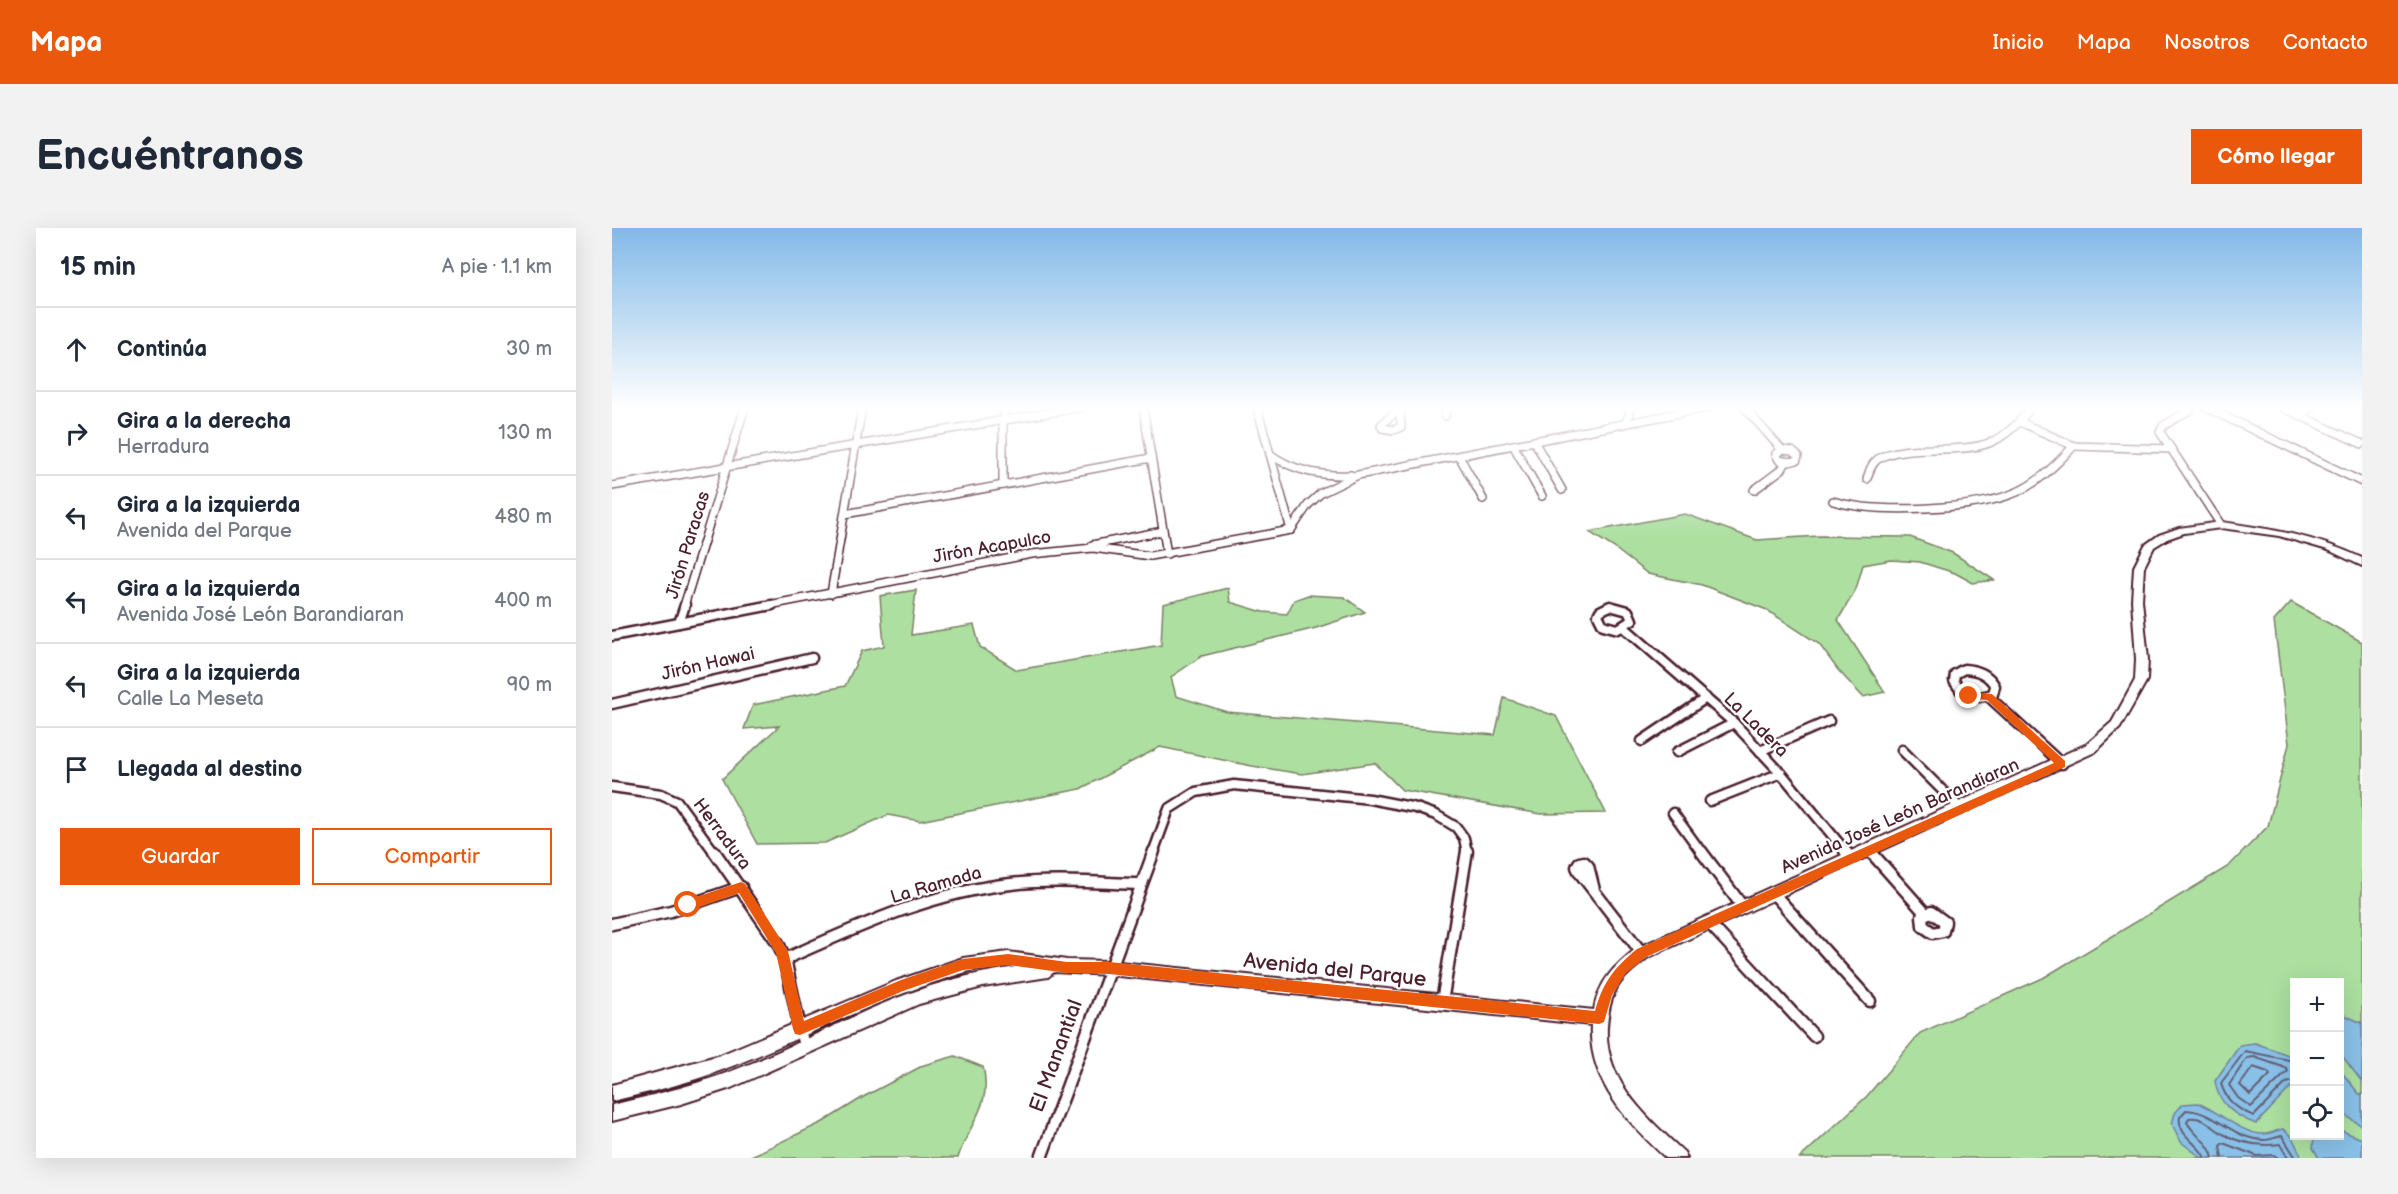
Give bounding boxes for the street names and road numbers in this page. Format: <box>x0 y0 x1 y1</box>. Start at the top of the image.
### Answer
street label: Jirón Paracas <box>662 489 714 601</box>
street label: Jirón Acapulco <box>931 526 1053 568</box>
street label: Jirón Hawai <box>659 643 757 685</box>
street label: La Ladera <box>1720 689 1792 761</box>
street label: Avenida José León Barandiaran <box>1778 754 2022 878</box>
street label: Herradura <box>689 794 755 874</box>
street label: La Ramada <box>888 862 984 908</box>
street label: Avenida del Parque <box>1242 948 1428 992</box>
street label: El Manantial <box>1024 996 1088 1116</box>

